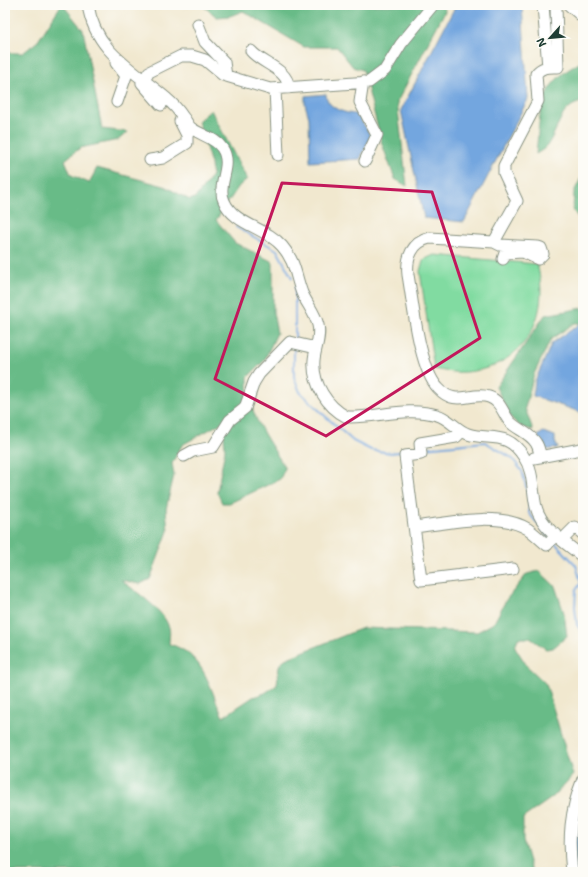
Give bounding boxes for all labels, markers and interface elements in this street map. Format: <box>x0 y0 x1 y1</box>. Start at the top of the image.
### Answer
north arrow <box>530 18 570 58</box>
text: N <box>533 35 550 50</box>

